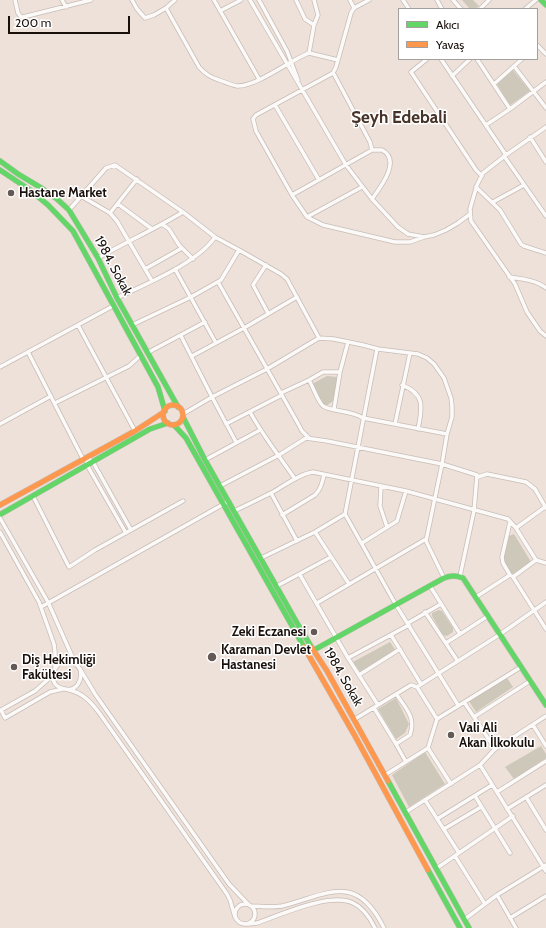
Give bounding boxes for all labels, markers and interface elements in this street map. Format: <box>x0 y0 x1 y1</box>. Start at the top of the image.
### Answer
scale bar <box>10 8 132 34</box>
legend <box>398 8 538 60</box>
text: 200 m <box>15 15 51 30</box>
text: Akıcı <box>436 17 459 32</box>
text: Yavaş <box>436 37 464 52</box>
district label: Şeyh Edebali <box>351 108 447 128</box>
place label: Hastane Market <box>19 185 107 201</box>
marker: Hastane Market <box>6 188 16 198</box>
street label: 1984. Sokak <box>91 234 135 298</box>
place label: Zeki Eczanesi <box>232 624 306 640</box>
marker: Zeki Eczanesi <box>309 627 319 637</box>
place label: Karaman Devlet Hastanesi <box>221 642 311 673</box>
street label: 1984. Sokak <box>320 645 366 709</box>
marker: Karaman Devlet Hastanesi <box>206 651 218 663</box>
place label: Diş Hekimliği Fakültesi <box>22 652 96 683</box>
marker: Diş Hekimliği Fakültesi <box>9 662 19 672</box>
place label: Vali Ali Akan İlkokulu <box>459 720 534 751</box>
marker: Vali Ali Akan İlkokulu <box>446 730 456 740</box>

